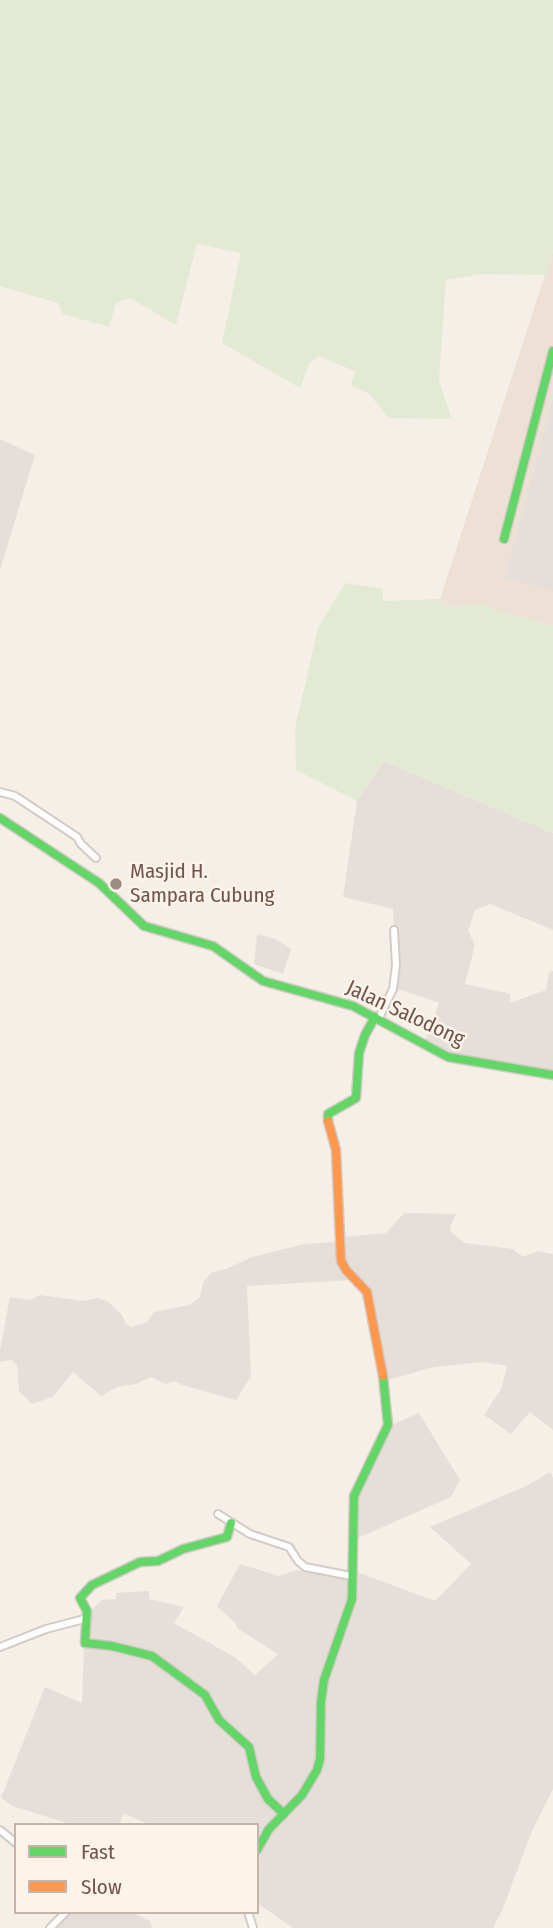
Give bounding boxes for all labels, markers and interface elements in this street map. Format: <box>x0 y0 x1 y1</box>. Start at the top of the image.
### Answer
place label: Masjid H. Sampara Cubung <box>130 859 274 909</box>
marker: Masjid H. Sampara Cubung <box>108 876 124 892</box>
street label: Jalan Salodong <box>342 976 468 1052</box>
legend <box>14 1823 259 1914</box>
text: Fast <box>81 1839 115 1865</box>
text: Slow <box>81 1874 122 1900</box>

